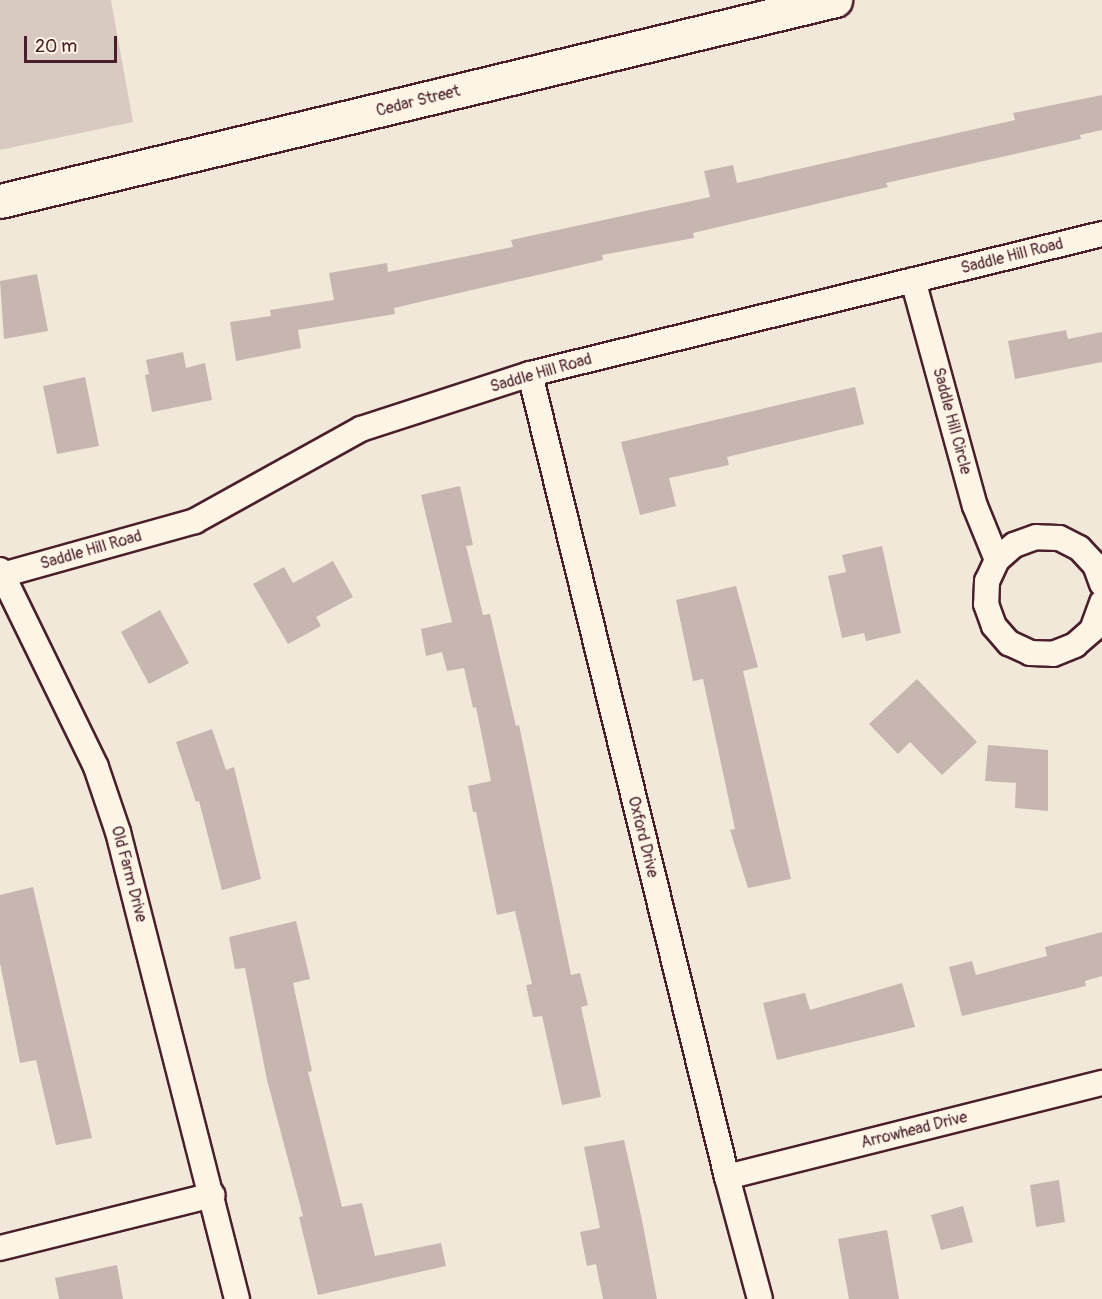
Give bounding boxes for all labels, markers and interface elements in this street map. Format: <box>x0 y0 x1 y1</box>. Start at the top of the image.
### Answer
scale bar <box>27 24 120 62</box>
text: 20 m <box>35 35 77 58</box>
street label: Cedar Street <box>374 81 462 121</box>
street label: Saddle Hill Road <box>959 234 1065 278</box>
street label: Saddle Hill Road <box>488 349 594 397</box>
street label: Saddle Hill Circle <box>929 365 975 477</box>
street label: Saddle Hill Road <box>38 526 144 574</box>
street label: Oxford Drive <box>624 794 662 880</box>
street label: Old Farm Drive <box>107 824 151 924</box>
street label: Arrowhead Drive <box>859 1107 969 1153</box>

